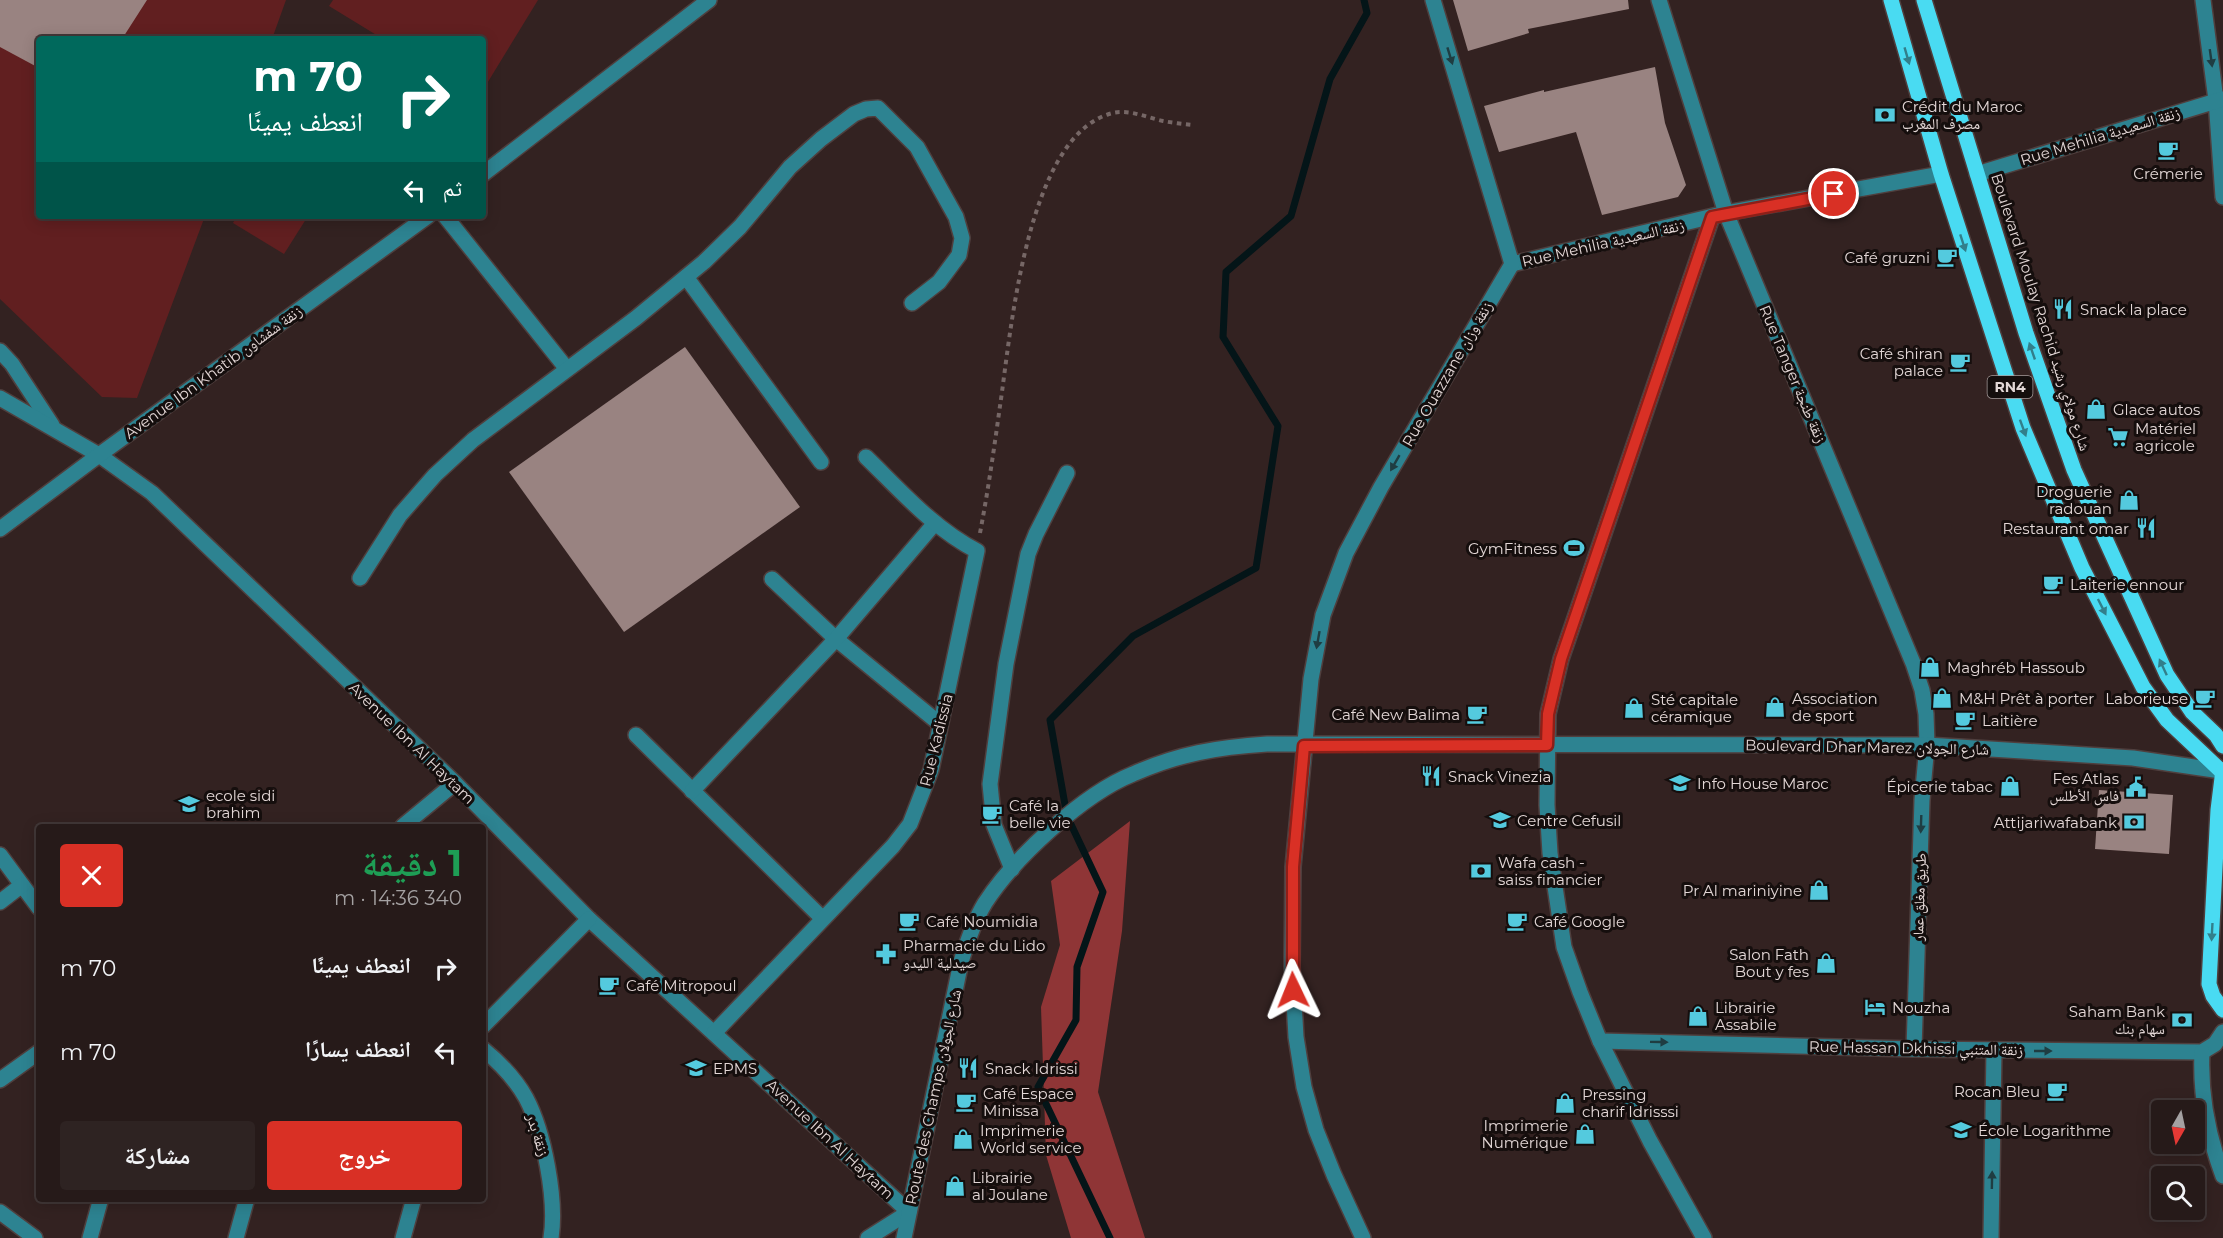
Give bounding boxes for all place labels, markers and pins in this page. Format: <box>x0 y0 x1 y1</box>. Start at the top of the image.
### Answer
place label: Crédit du Maroc مصرف المغرب <box>1902 97 2023 133</box>
bank icon: Crédit du Maroc مصرف المغرب <box>1873 103 1897 127</box>
cafe icon: Crémerie <box>2156 138 2180 162</box>
place label: Crémerie <box>2133 164 2203 183</box>
pin <box>1808 168 1859 219</box>
cafe icon: Café gruzni <box>1935 245 1959 269</box>
place label: Café gruzni <box>1844 248 1930 267</box>
restaurant icon: Snack la place <box>2051 297 2075 321</box>
place label: Snack la place <box>2080 300 2187 319</box>
place label: Café shiran palace <box>1860 344 1943 380</box>
cafe icon: Café shiran palace <box>1948 350 1972 374</box>
shop icon: Glace autos <box>2084 397 2108 421</box>
place label: Glace autos <box>2113 400 2200 419</box>
place label: Matériel agricole <box>2135 419 2196 455</box>
supermarket icon: Matériel agricole <box>2106 425 2130 449</box>
place label: Droguerie radouan <box>2036 482 2112 518</box>
shop icon: Droguerie radouan <box>2117 488 2141 512</box>
restaurant icon: Restaurant omar <box>2134 516 2158 540</box>
place label: Restaurant omar <box>2002 519 2129 538</box>
sports icon: GymFitness <box>1562 536 1586 560</box>
place label: GymFitness <box>1468 539 1557 558</box>
cafe icon: Laiterie ennour <box>2041 572 2065 596</box>
place label: Laiterie ennour <box>2070 575 2184 594</box>
shop icon: Maghréb Hassoub <box>1918 655 1942 679</box>
place label: Maghréb Hassoub <box>1947 658 2085 677</box>
shop icon: M&H Prêt à porter <box>1930 686 1954 710</box>
cafe icon: Laborieuse <box>2193 686 2217 710</box>
place label: Association de sport <box>1792 689 1878 725</box>
place label: M&H Prêt à porter <box>1959 689 2094 708</box>
place label: Laborieuse <box>2105 689 2188 708</box>
place label: Sté capitale céramique <box>1651 690 1738 726</box>
shop icon: Association de sport <box>1763 695 1787 719</box>
shop icon: Sté capitale céramique <box>1622 696 1646 720</box>
cafe icon: Café New Balima <box>1465 702 1489 726</box>
place label: Café New Balima <box>1331 705 1460 724</box>
cafe icon: Laitière <box>1953 708 1977 732</box>
place label: Laitière <box>1982 711 2038 730</box>
restaurant icon: Snack Vinezia <box>1419 764 1443 788</box>
place label: Snack Vinezia <box>1448 767 1551 786</box>
place label: Fes Atlas فاس الأطلس <box>2050 769 2119 806</box>
school or university icon: Info House Maroc <box>1668 771 1692 795</box>
place label: Info House Maroc <box>1697 774 1829 793</box>
shop icon: Épicerie tabac <box>1998 774 2022 798</box>
public building icon: Fes Atlas فاس الأطلس <box>2124 775 2148 799</box>
place label: Épicerie tabac <box>1886 777 1993 796</box>
place label: ecole sidi brahim <box>206 786 275 822</box>
school or university icon: ecole sidi brahim <box>177 792 201 816</box>
place label: Café la belle vie <box>1009 796 1071 832</box>
cafe icon: Café la belle vie <box>980 802 1004 826</box>
school or university icon: Centre Cefusil <box>1488 808 1512 832</box>
bank icon: Attijariwafabank <box>2122 810 2146 834</box>
place label: Centre Cefusil <box>1517 811 1621 830</box>
place label: Attijariwafabank <box>1994 813 2117 832</box>
place label: Wafa cash - saiss financier <box>1498 853 1602 889</box>
bank icon: Wafa cash - saiss financier <box>1469 859 1493 883</box>
shop icon: Pr Al mariniyine <box>1807 878 1831 902</box>
place label: Pr Al mariniyine <box>1683 881 1802 900</box>
cafe icon: Café Noumidia <box>897 909 921 933</box>
cafe icon: Café Google <box>1505 909 1529 933</box>
place label: Café Noumidia <box>926 912 1038 931</box>
place label: Café Google <box>1534 912 1625 931</box>
place label: Pharmacie du Lido صيدلية الليدو <box>903 936 1045 972</box>
pharmacy icon: Pharmacie du Lido صيدلية الليدو <box>874 942 898 966</box>
place label: Salon Fath Bout y fes <box>1729 945 1809 981</box>
shop icon: Salon Fath Bout y fes <box>1814 951 1838 975</box>
cafe icon: Café Mitropoul <box>597 973 621 997</box>
place label: Café Mitropoul <box>626 976 737 995</box>
hotel icon: Nouzha <box>1863 995 1887 1019</box>
place label: Librairie Assabile <box>1715 998 1776 1034</box>
place label: Nouzha <box>1892 998 1950 1017</box>
place label: Saham Bank سهام بنك <box>2069 1002 2165 1039</box>
shop icon: Librairie Assabile <box>1686 1004 1710 1028</box>
bank icon: Saham Bank سهام بنك <box>2170 1008 2194 1032</box>
school or university icon: EPMS <box>684 1056 708 1080</box>
restaurant icon: Snack Idrissi <box>956 1056 980 1080</box>
place label: EPMS <box>713 1059 757 1078</box>
place label: Snack Idrissi <box>985 1059 1078 1078</box>
cafe icon: Rocan Bleu <box>2045 1079 2069 1103</box>
place label: Rocan Bleu <box>1954 1082 2040 1101</box>
place label: Café Espace Minissa <box>983 1084 1074 1120</box>
place label: Pressing charif Idrisssi <box>1582 1085 1679 1121</box>
cafe icon: Café Espace Minissa <box>954 1090 978 1114</box>
shop icon: Pressing charif Idrisssi <box>1553 1091 1577 1115</box>
place label: Imprimerie Numérique <box>1482 1116 1568 1152</box>
school or university icon: École Logarithme <box>1949 1118 1973 1142</box>
place label: Imprimerie World service <box>980 1121 1081 1157</box>
place label: École Logarithme <box>1978 1121 2111 1140</box>
shop icon: Imprimerie Numérique <box>1573 1122 1597 1146</box>
shop icon: Imprimerie World service <box>951 1127 975 1151</box>
place label: Librairie al Joulane <box>972 1168 1048 1204</box>
shop icon: Librairie al Joulane <box>943 1174 967 1198</box>

